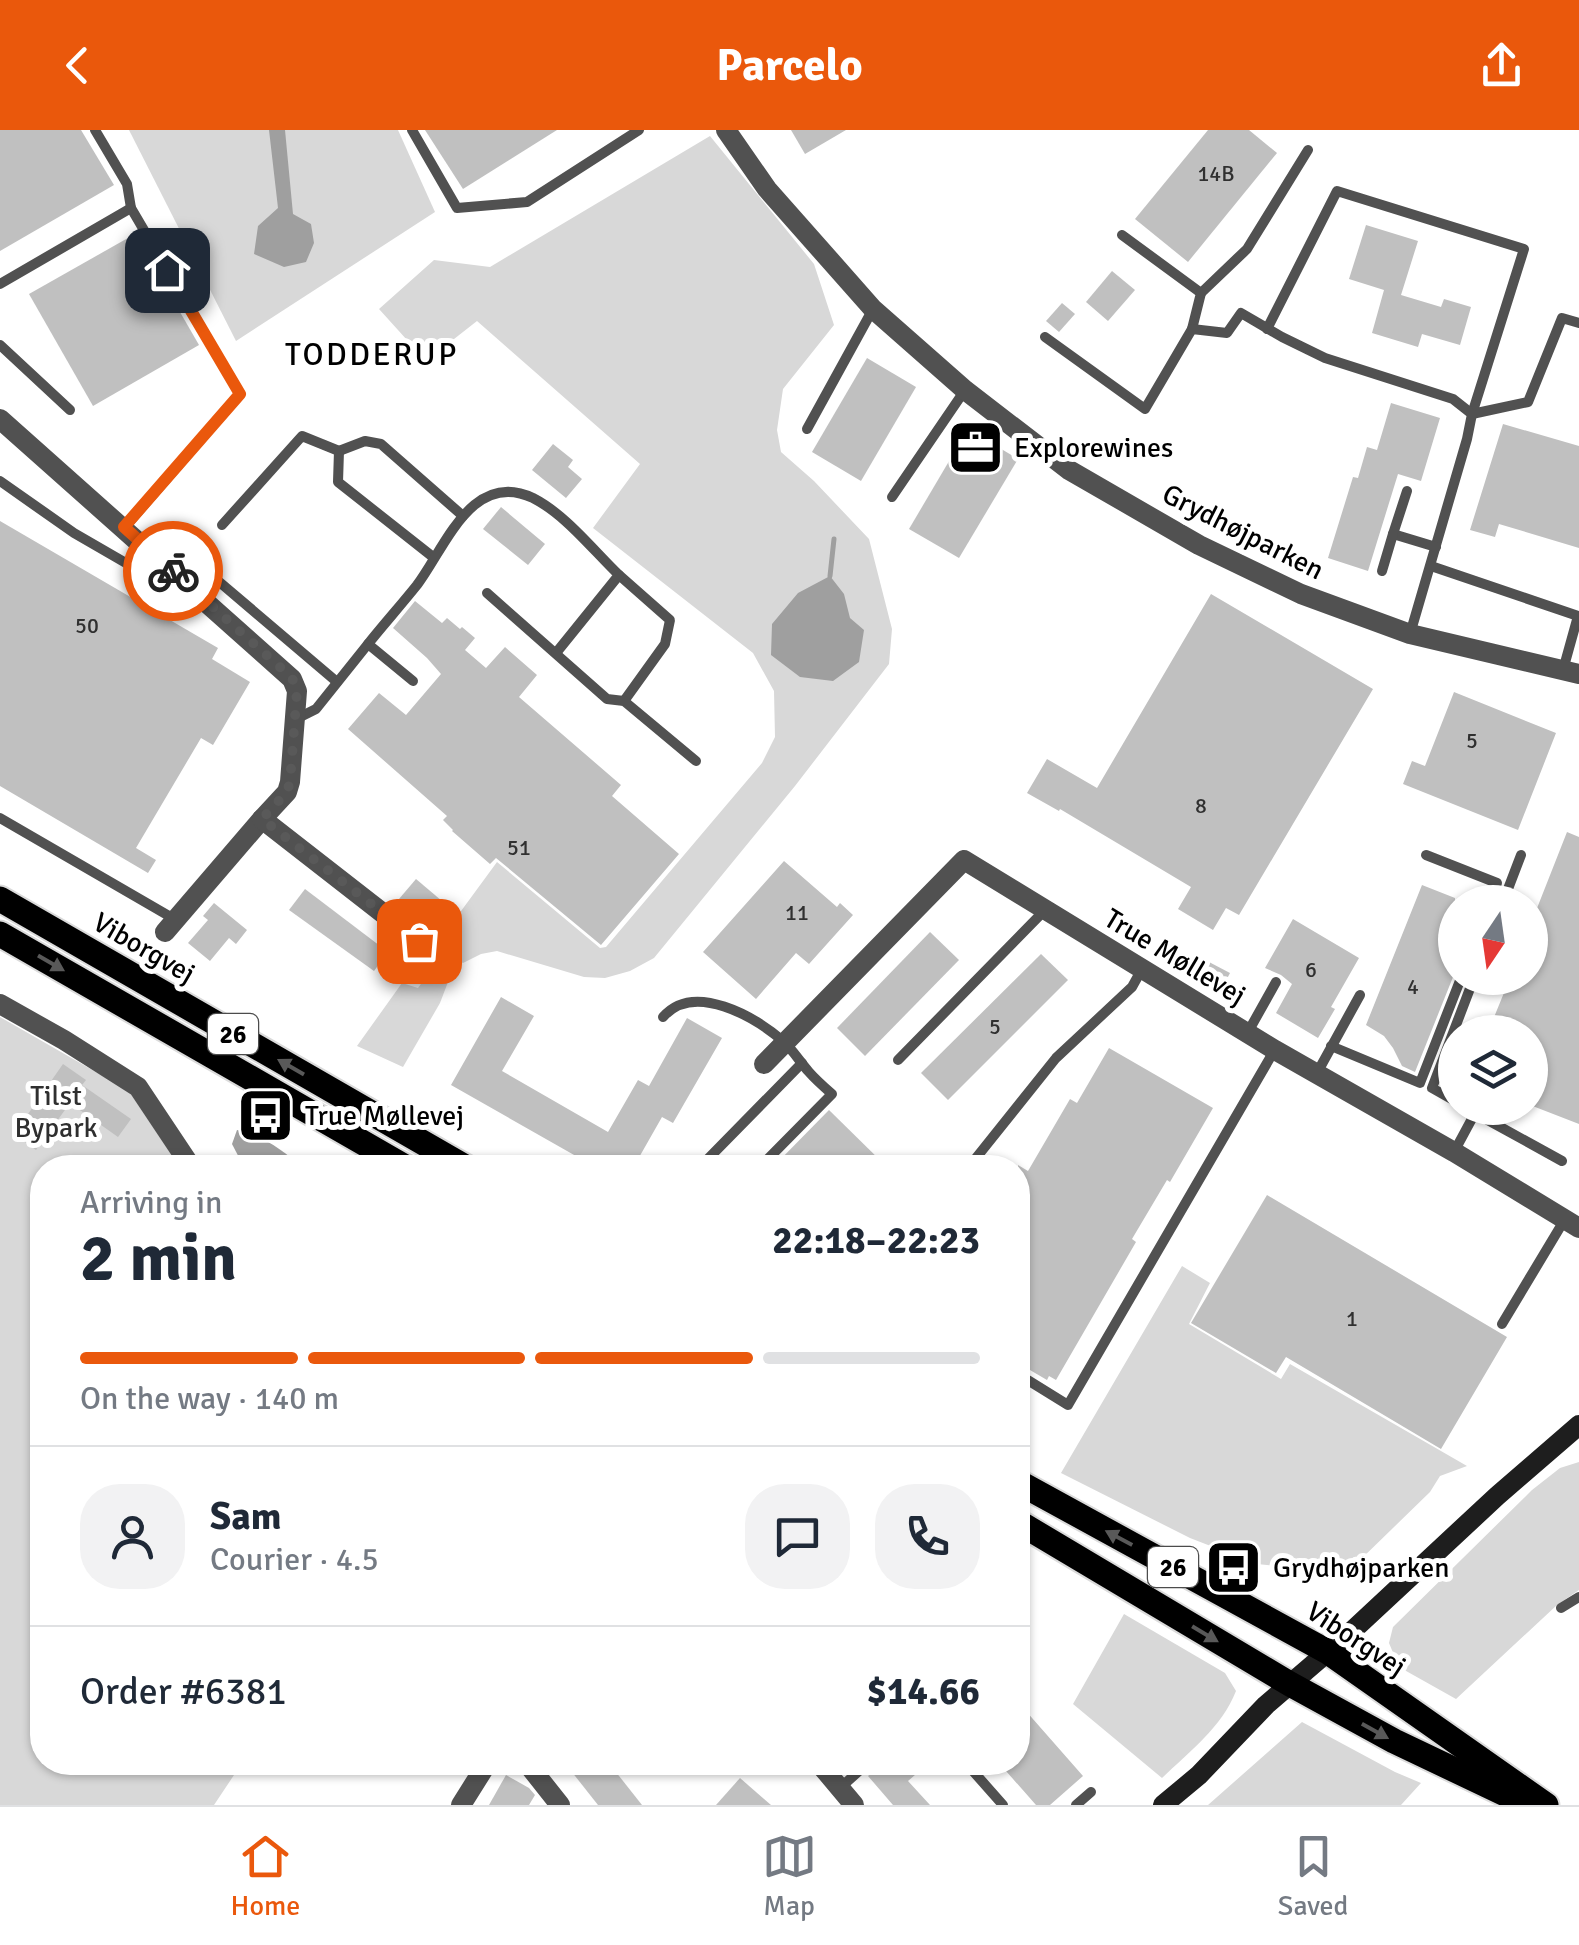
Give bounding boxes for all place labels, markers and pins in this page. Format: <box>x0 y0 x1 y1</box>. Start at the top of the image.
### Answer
pin <box>125 228 210 313</box>
office icon: Explorewines <box>945 418 1005 478</box>
place label: Explorewines <box>1014 431 1173 465</box>
pin <box>377 899 462 984</box>
bus stop icon: True Møllevej <box>236 1086 296 1146</box>
place label: True Møllevej <box>305 1099 464 1133</box>
bus stop icon: Grydhøjparken <box>1204 1538 1264 1598</box>
place label: Grydhøjparken <box>1273 1551 1450 1585</box>

